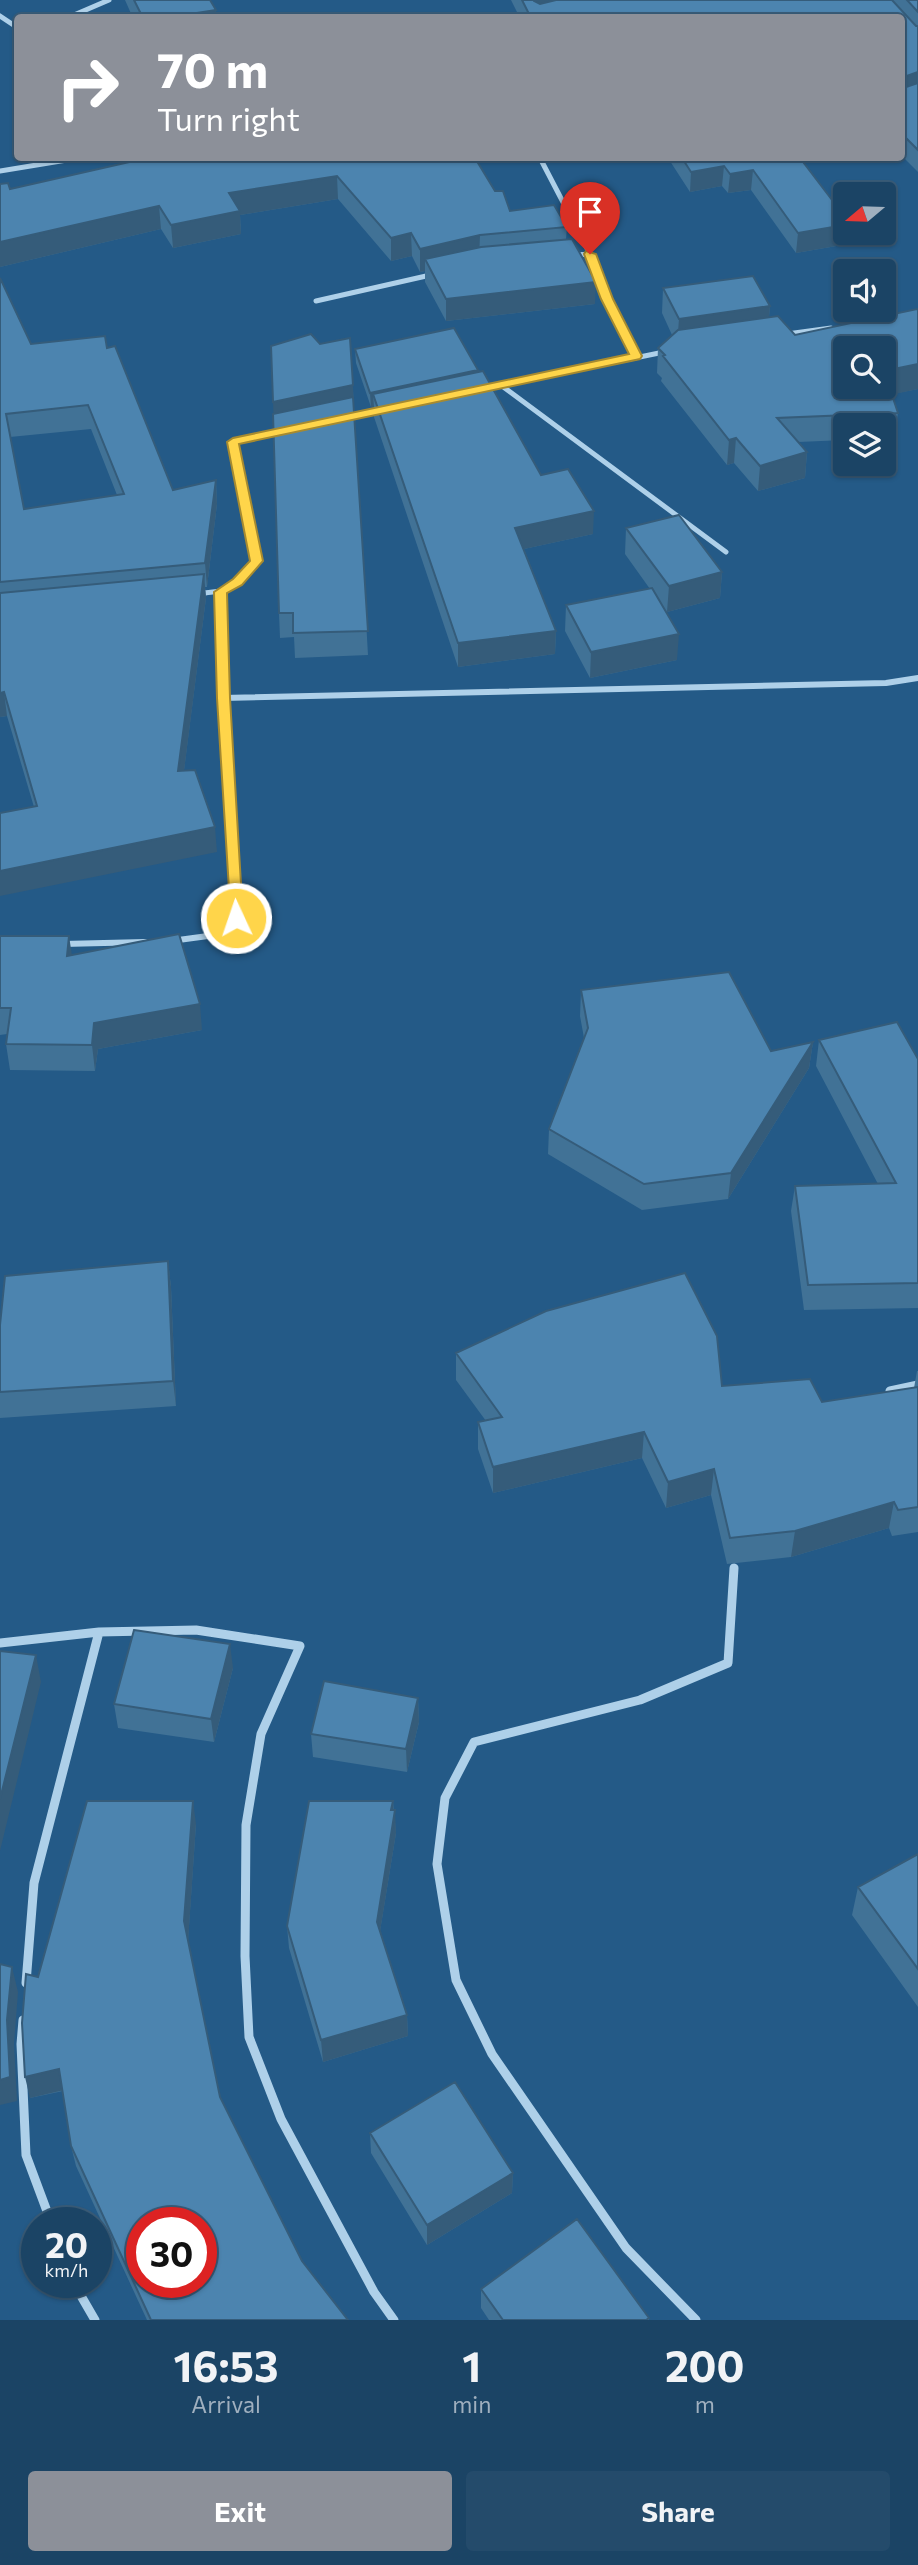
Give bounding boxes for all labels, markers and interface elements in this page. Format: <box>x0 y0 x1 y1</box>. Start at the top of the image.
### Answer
text: 70 m <box>157 38 268 98</box>
icon: right <box>42 42 133 133</box>
text: Turn right <box>157 98 300 138</box>
pin <box>560 182 620 254</box>
north arrow <box>833 182 896 245</box>
map controls <box>833 182 896 476</box>
icon: arrive <box>571 193 609 231</box>
button: sound <box>833 259 896 322</box>
button: search <box>833 336 896 399</box>
button: layers <box>833 413 896 476</box>
position arrow <box>199 881 273 955</box>
speed limit sign: 30 <box>126 2207 217 2298</box>
text: 20 <box>45 2222 88 2265</box>
text: km/h <box>45 2259 88 2281</box>
text: 16:53 <box>174 2339 279 2391</box>
text: 1 <box>462 2339 481 2391</box>
text: 200 <box>665 2339 744 2391</box>
text: Arrival <box>191 2390 261 2418</box>
text: min <box>452 2390 491 2418</box>
text: m <box>695 2390 715 2418</box>
button: Exit <box>28 2471 452 2551</box>
button: Share <box>466 2471 890 2551</box>

